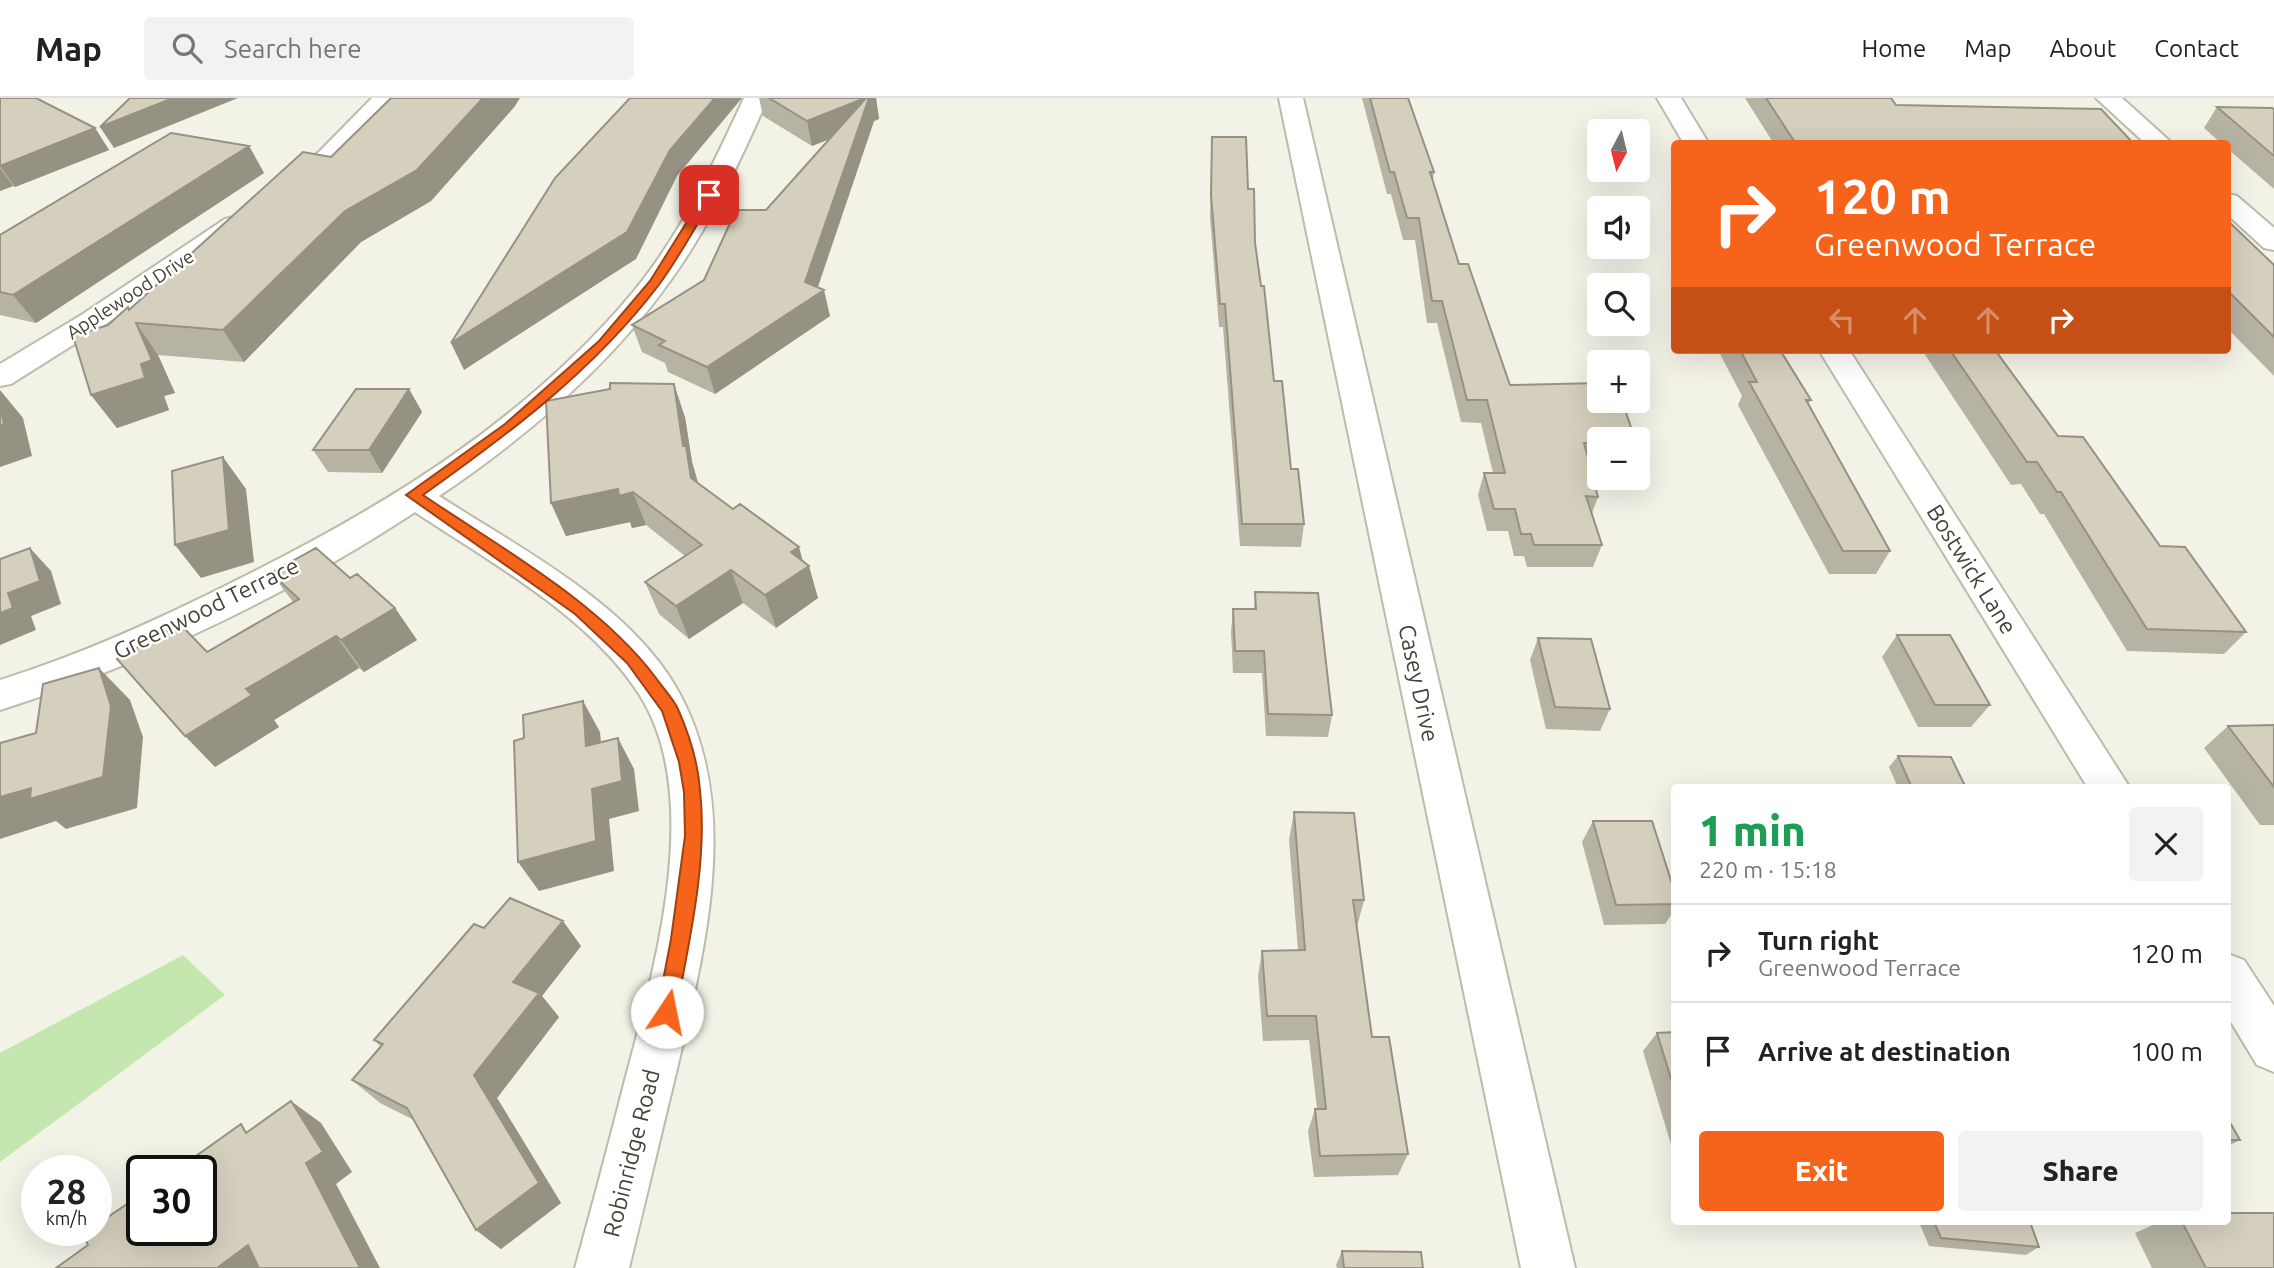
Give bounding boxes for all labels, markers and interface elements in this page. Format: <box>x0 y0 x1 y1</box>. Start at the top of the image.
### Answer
search box <box>144 17 634 80</box>
icon: search <box>168 29 206 67</box>
text: Map <box>35 30 102 67</box>
text: Search here <box>224 34 362 63</box>
text: Home <box>1861 35 1926 62</box>
text: Map <box>1964 35 2011 62</box>
text: About <box>2049 35 2116 62</box>
text: Contact <box>2154 35 2239 62</box>
north arrow <box>1587 119 1650 182</box>
map controls <box>1587 119 1650 490</box>
pin <box>679 165 739 225</box>
icon: right <box>1699 168 1790 259</box>
text: 120 m <box>1814 168 1951 223</box>
icon: arrive <box>690 176 728 214</box>
button: sound <box>1587 196 1650 259</box>
text: Greenwood Terrace <box>1814 226 2096 262</box>
street label: Applewood Drive <box>62 245 198 343</box>
button: search <box>1587 273 1650 336</box>
icon: left <box>1823 301 1861 339</box>
icon: ahead <box>1896 301 1934 339</box>
icon: ahead <box>1969 301 2007 339</box>
icon: right <box>2042 301 2080 339</box>
button: + <box>1587 350 1650 413</box>
button: − <box>1587 427 1650 490</box>
street label: Bostwick Lane <box>1922 500 2022 638</box>
street label: Greenwood Terrace <box>109 552 303 664</box>
street label: Casey Drive <box>1394 622 1444 744</box>
text: 1 min <box>1699 807 1806 854</box>
button: close <box>2129 807 2203 881</box>
text: 220 m · 15:18 <box>1699 857 1837 882</box>
text: Turn right <box>1758 926 1879 955</box>
icon: right <box>1699 934 1737 972</box>
text: 120 m <box>2131 939 2203 968</box>
text: Greenwood Terrace <box>1758 955 1961 980</box>
position arrow <box>630 975 704 1049</box>
icon: arrive <box>1699 1032 1737 1070</box>
text: Arrive at destination <box>1758 1037 2011 1066</box>
text: 100 m <box>2131 1037 2203 1066</box>
street label: Robinridge Road <box>598 1067 664 1239</box>
button: Exit <box>1699 1131 1944 1211</box>
button: Share <box>1958 1131 2203 1211</box>
speed limit sign: 30 <box>126 1155 217 1246</box>
text: 28 <box>47 1171 86 1211</box>
text: km/h <box>46 1208 87 1228</box>

